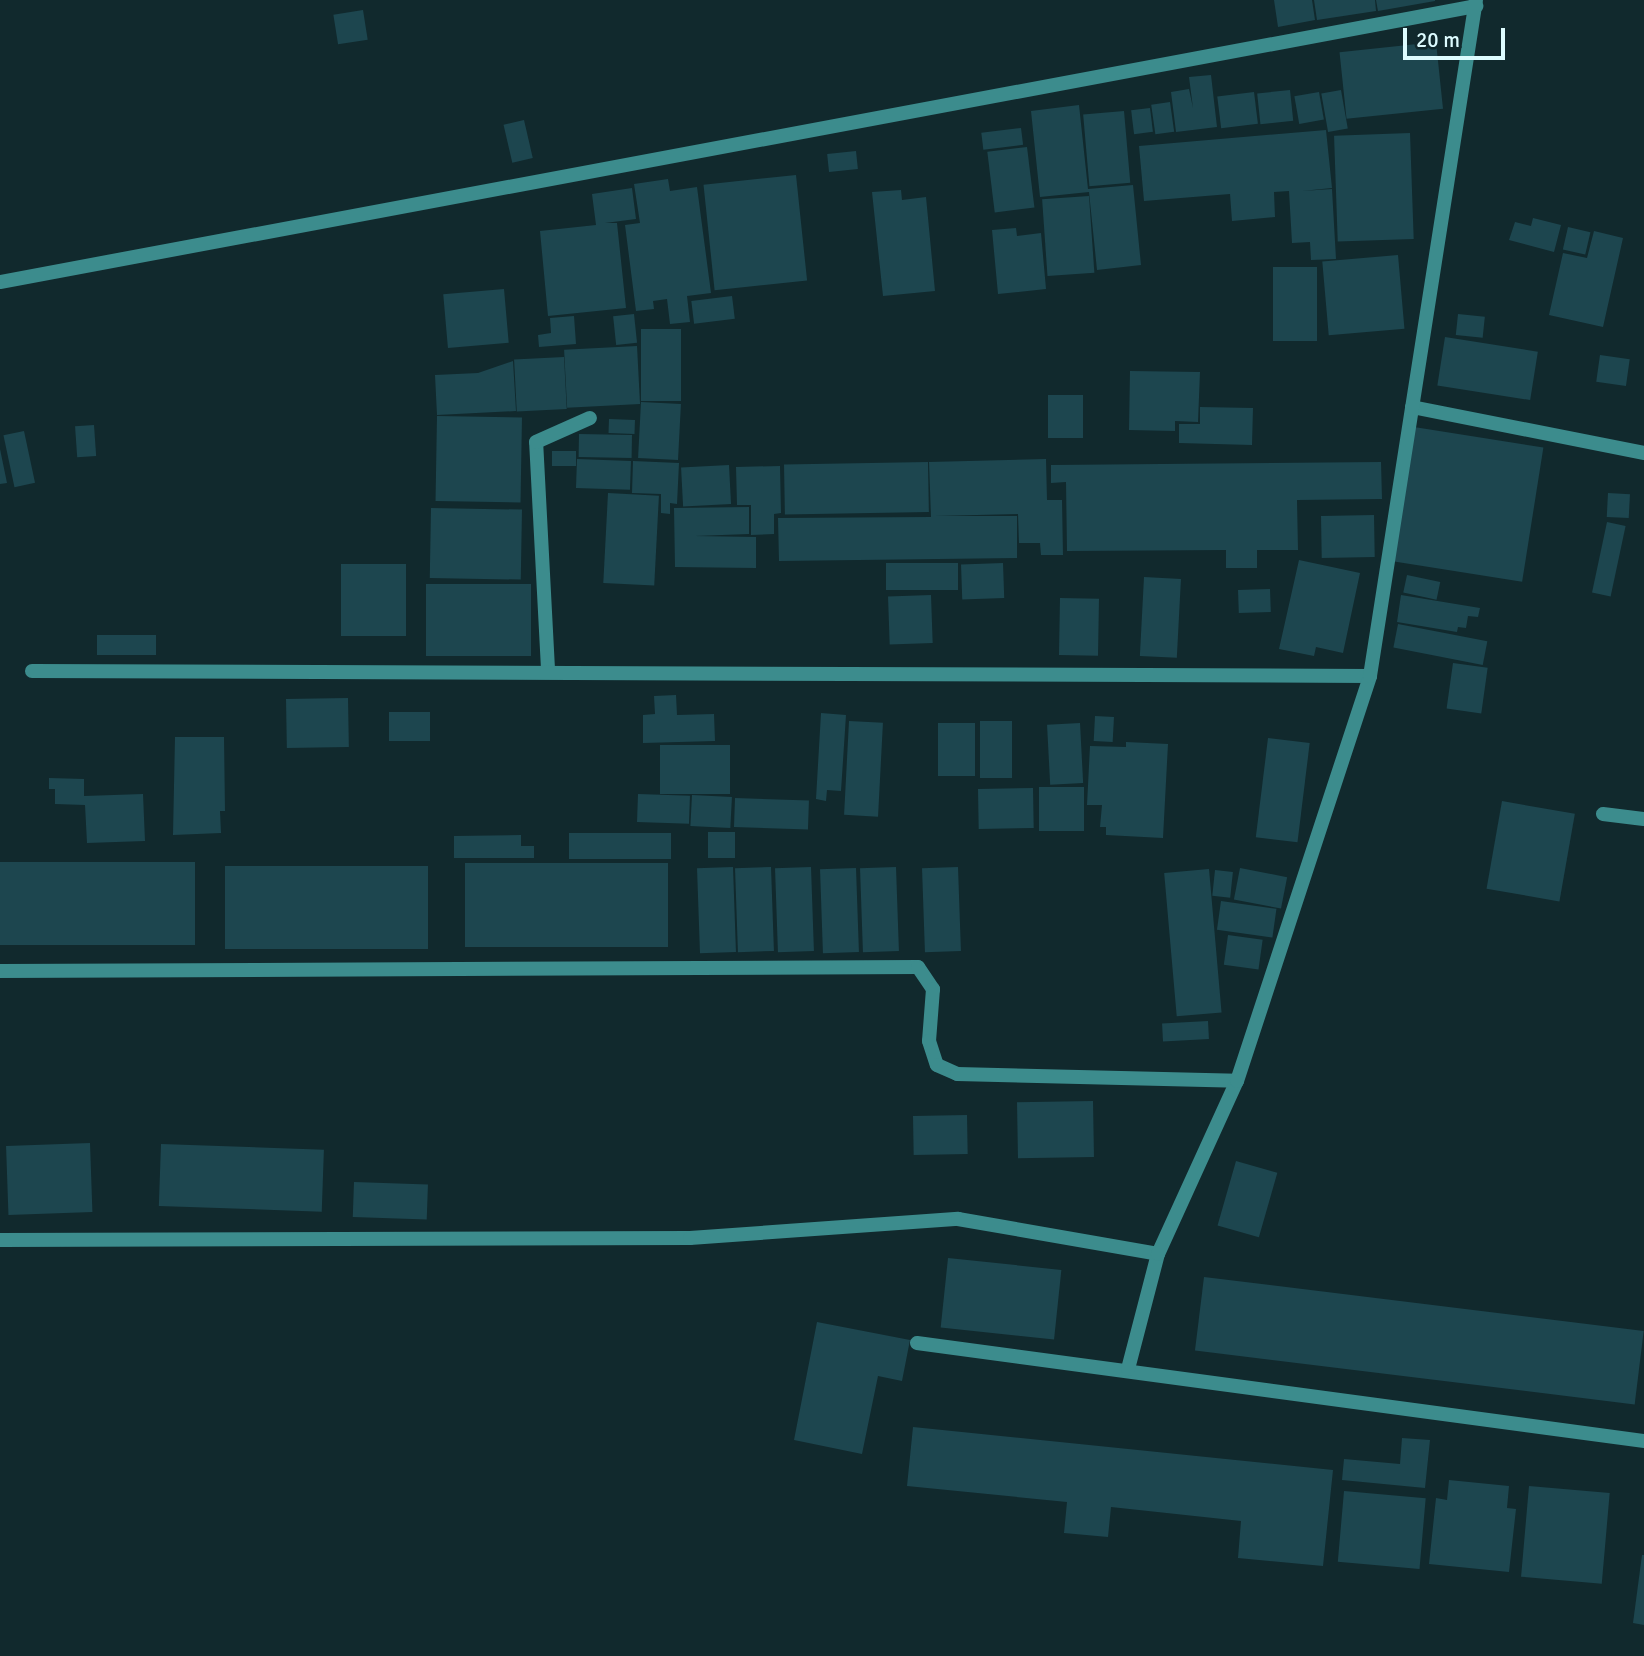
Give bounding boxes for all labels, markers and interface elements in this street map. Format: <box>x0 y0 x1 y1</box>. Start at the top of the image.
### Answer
scale bar <box>1406 14 1508 58</box>
text: 20 m <box>1416 27 1460 53</box>

